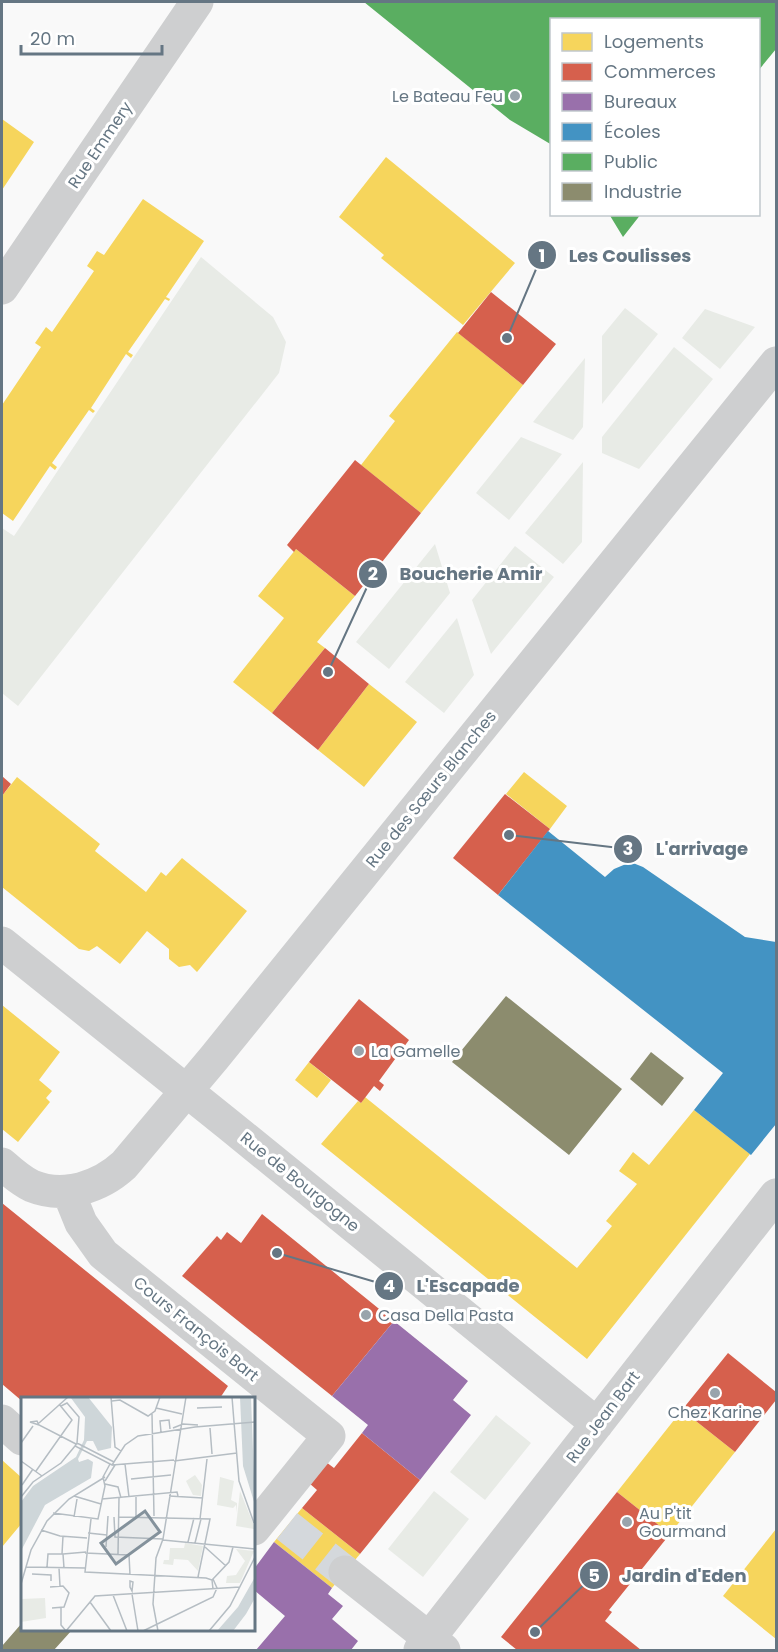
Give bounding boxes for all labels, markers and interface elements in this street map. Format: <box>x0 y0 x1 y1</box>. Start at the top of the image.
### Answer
scale bar <box>21 18 162 56</box>
legend <box>550 18 760 216</box>
text: 20 m <box>30 26 75 51</box>
text: Logements <box>604 29 704 54</box>
text: Commerces <box>604 59 716 84</box>
place label: Le Bateau Feu <box>392 85 503 108</box>
marker: Le Bateau Feu <box>508 89 522 103</box>
text: Bureaux <box>604 89 677 114</box>
street label: Rue Emmery <box>62 97 138 193</box>
text: Écoles <box>604 119 661 144</box>
text: Public <box>604 149 658 174</box>
text: Industrie <box>604 179 682 204</box>
callout: Les Coulisses <box>527 237 704 273</box>
text: 1 <box>539 243 545 268</box>
text: Les Coulisses <box>569 243 691 268</box>
callout: Boucherie Amir <box>358 556 555 592</box>
text: 2 <box>368 561 378 586</box>
text: Boucherie Amir <box>400 561 543 586</box>
street label: Rue des Sœurs Blanches <box>360 706 502 872</box>
callout: L'arrivage <box>613 831 760 867</box>
text: 3 <box>623 836 633 861</box>
text: L'arrivage <box>656 836 748 861</box>
place label: La Gamelle <box>371 1040 461 1063</box>
marker: La Gamelle <box>352 1044 366 1058</box>
street label: Rue de Bourgogne <box>235 1127 365 1237</box>
callout: L'Escapade <box>374 1268 532 1304</box>
street label: Cours François Bart <box>128 1271 264 1387</box>
text: 4 <box>383 1273 395 1298</box>
text: L'Escapade <box>416 1273 520 1298</box>
place label: Casa Della Pasta <box>378 1304 514 1327</box>
marker: Casa Della Pasta <box>359 1308 373 1322</box>
street label: Rue Jean Bart <box>561 1366 645 1468</box>
marker: Chez Karine <box>708 1386 722 1400</box>
inset map <box>21 1397 255 1631</box>
place label: Chez Karine <box>668 1401 762 1424</box>
place label: Au P'tit Gourmand <box>639 1502 726 1543</box>
marker: Au P'tit Gourmand <box>620 1515 634 1529</box>
callout: Jardin d'Eden <box>579 1557 759 1593</box>
text: 5 <box>588 1563 600 1588</box>
text: Jardin d'Eden <box>621 1563 747 1588</box>

